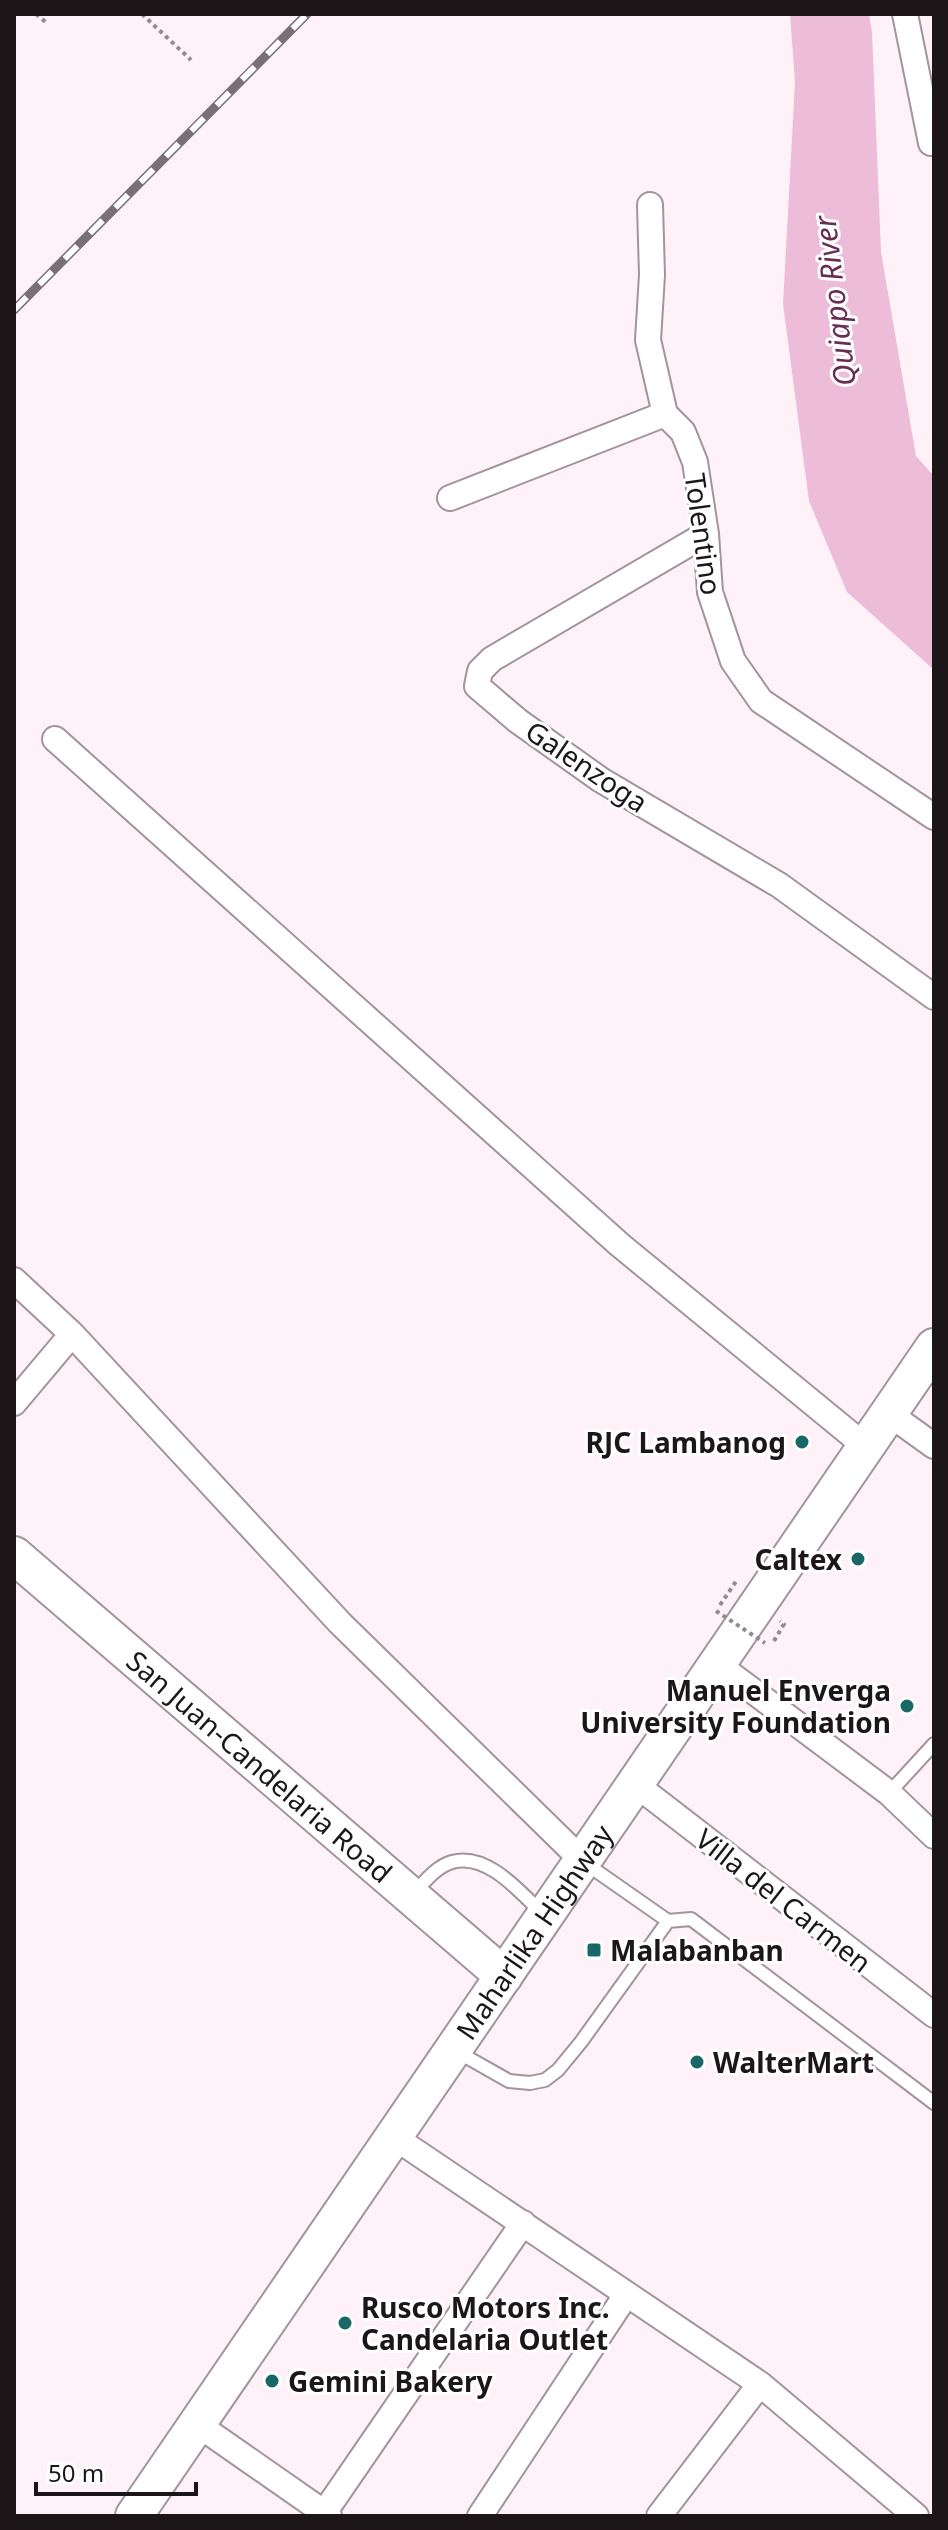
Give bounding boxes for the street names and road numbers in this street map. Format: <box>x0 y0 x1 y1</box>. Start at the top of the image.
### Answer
street label: Tolentino <box>677 471 731 597</box>
street label: Galenzoga <box>519 711 655 821</box>
street label: San Juan-Candelaria Road <box>119 1641 401 1891</box>
street label: Maharlika Highway <box>447 1816 621 2047</box>
street label: Villa del Carmen <box>688 1819 880 1981</box>

